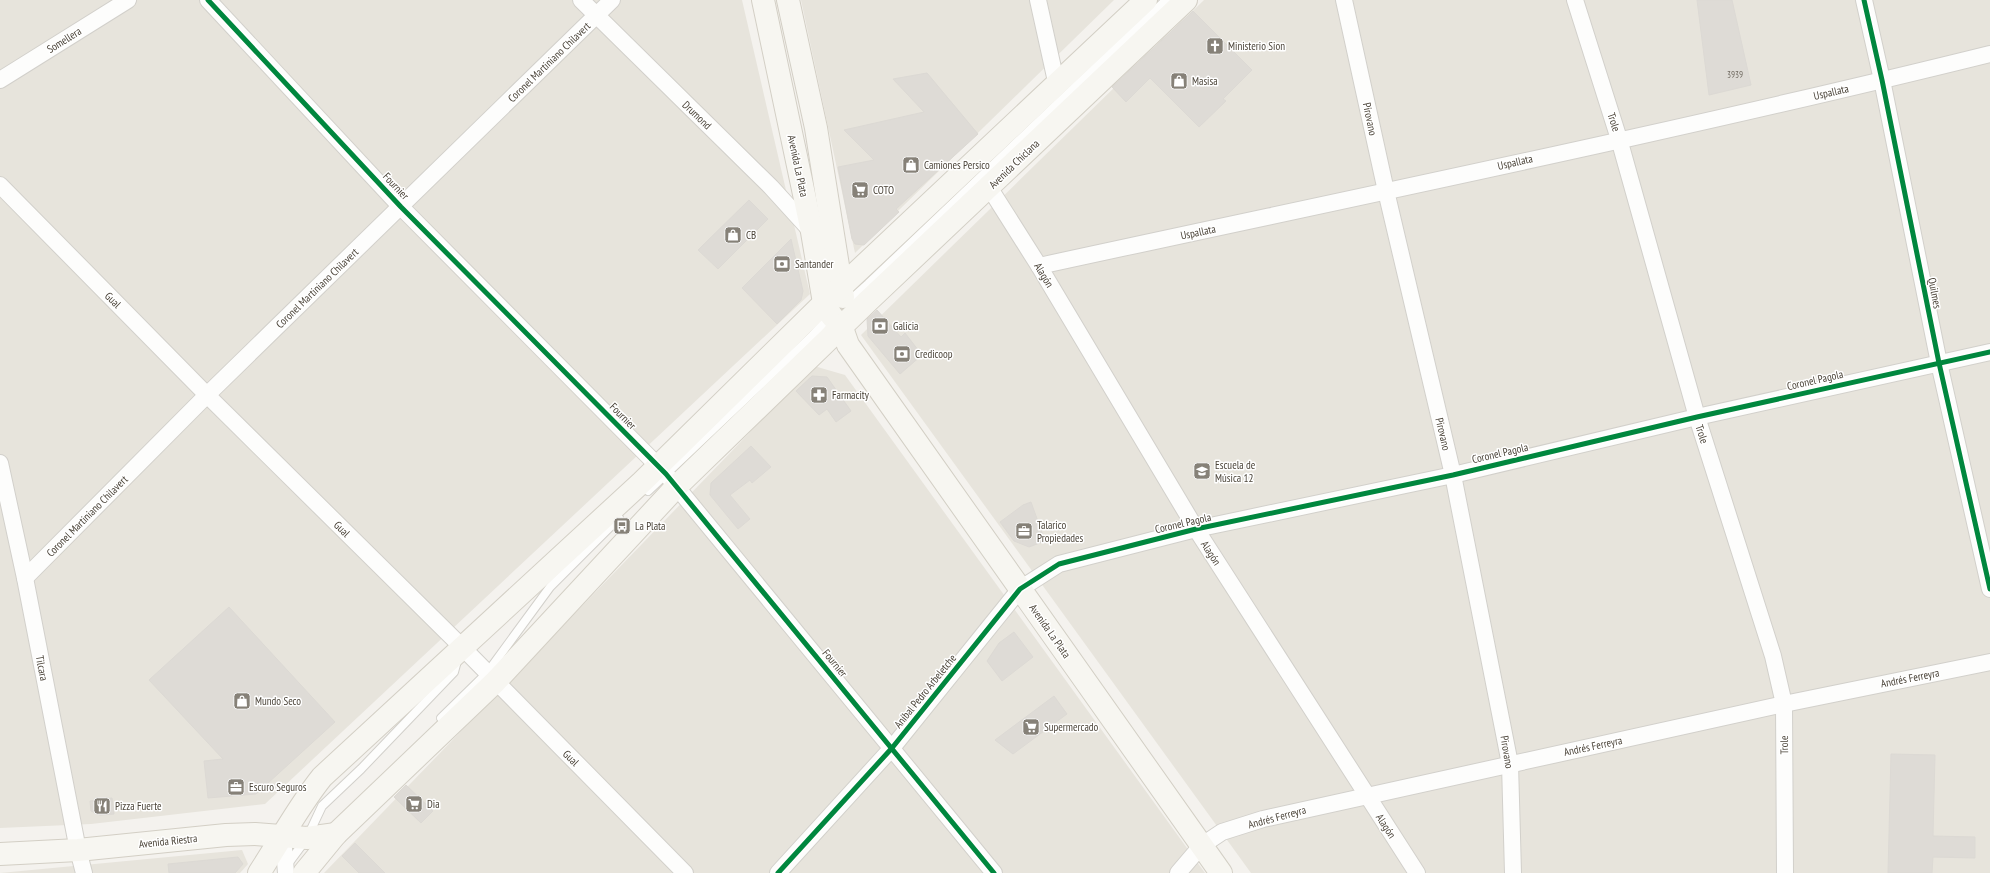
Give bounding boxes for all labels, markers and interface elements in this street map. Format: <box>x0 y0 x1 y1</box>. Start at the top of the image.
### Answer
street label: Coronel Martiniano Chilavert <box>505 19 593 105</box>
street label: Somellera <box>44 24 84 56</box>
church icon: Ministerio Sion <box>1205 36 1225 56</box>
place label: Ministerio Sion <box>1228 39 1285 53</box>
house number: 3939 <box>1727 69 1743 80</box>
shop icon: Masisa <box>1169 71 1189 91</box>
place label: Masisa <box>1192 74 1218 88</box>
street label: Uspallata <box>1812 81 1850 103</box>
street label: Drumond <box>680 98 715 132</box>
street label: Pirovano <box>1360 101 1380 137</box>
street label: Trole <box>1604 111 1624 134</box>
street label: Avenida La Plata <box>785 134 811 198</box>
street label: Avenida Chiclana <box>986 136 1042 192</box>
street label: Uspallata <box>1496 151 1534 173</box>
shop icon: Camiones Persico <box>901 155 921 175</box>
place label: Camiones Persico <box>924 158 990 172</box>
street label: Fournier <box>380 170 412 202</box>
supermarket icon: COTO <box>850 180 870 200</box>
place label: COTO <box>873 183 894 197</box>
street label: Uspallata <box>1179 221 1217 243</box>
shop icon: CB <box>723 225 743 245</box>
place label: CB <box>746 228 756 242</box>
street label: Coronel Martiniano Chilavert <box>273 245 361 331</box>
bank icon: Santander <box>772 254 792 274</box>
place label: Santander <box>795 257 834 271</box>
street label: Alagón <box>1031 260 1057 290</box>
street label: Quilmes <box>1925 276 1945 310</box>
street label: Gual <box>102 289 124 311</box>
bank icon: Galicia <box>870 316 890 336</box>
place label: Galicia <box>893 319 918 333</box>
bank icon: Credicoop <box>892 344 912 364</box>
place label: Credicoop <box>915 347 953 361</box>
street label: Coronel Pagola <box>1786 367 1844 393</box>
pharmacy icon: Farmacity <box>809 385 829 405</box>
place label: Farmacity <box>832 388 870 402</box>
street label: Fournier <box>607 400 639 432</box>
street label: Pirovano <box>1432 416 1454 452</box>
street label: Trole <box>1692 423 1712 446</box>
street label: Coronel Pagola <box>1471 440 1529 466</box>
place label: Escuela de Música 12 <box>1215 458 1256 485</box>
school or university icon: Escuela de Música 12 <box>1192 461 1212 481</box>
street label: Coronel Martiniano Chilavert <box>43 472 131 560</box>
street label: Coronel Pagola <box>1154 510 1212 536</box>
bus stop icon: La Plata <box>612 516 632 536</box>
street label: Gual <box>331 518 353 540</box>
place label: Talarico Propiedades <box>1037 518 1084 545</box>
place label: La Plata <box>635 519 666 533</box>
office icon: Talarico Propiedades <box>1014 521 1034 541</box>
street label: Alagón <box>1198 538 1224 568</box>
street label: Avenida La Plata <box>1026 601 1074 661</box>
street label: Fournier <box>820 646 850 680</box>
street label: Aníbal Pedro Arbeletche <box>891 651 959 731</box>
street label: Tilcara <box>33 654 51 682</box>
street label: Andrés Ferreyra <box>1879 665 1941 691</box>
shop icon: Mundo Seco <box>232 691 252 711</box>
place label: Mundo Seco <box>255 694 301 708</box>
supermarket icon: Supermercado <box>1021 717 1041 737</box>
place label: Supermercado <box>1044 720 1099 734</box>
street label: Andrés Ferreyra <box>1562 733 1624 759</box>
street label: Pirovano <box>1497 734 1517 770</box>
street label: Trole <box>1777 735 1791 755</box>
street label: Gual <box>560 747 582 769</box>
office icon: Escuro Seguros <box>226 777 246 797</box>
place label: Escuro Seguros <box>249 780 307 794</box>
supermarket icon: Dia <box>404 794 424 814</box>
restaurant icon: Pizza Fuerte <box>92 796 112 816</box>
place label: Dia <box>427 797 440 811</box>
place label: Pizza Fuerte <box>115 799 162 813</box>
street label: Andrés Ferreyra <box>1246 803 1308 831</box>
street label: Alagón <box>1373 811 1399 841</box>
street label: Avenida Riestra <box>138 831 198 851</box>

